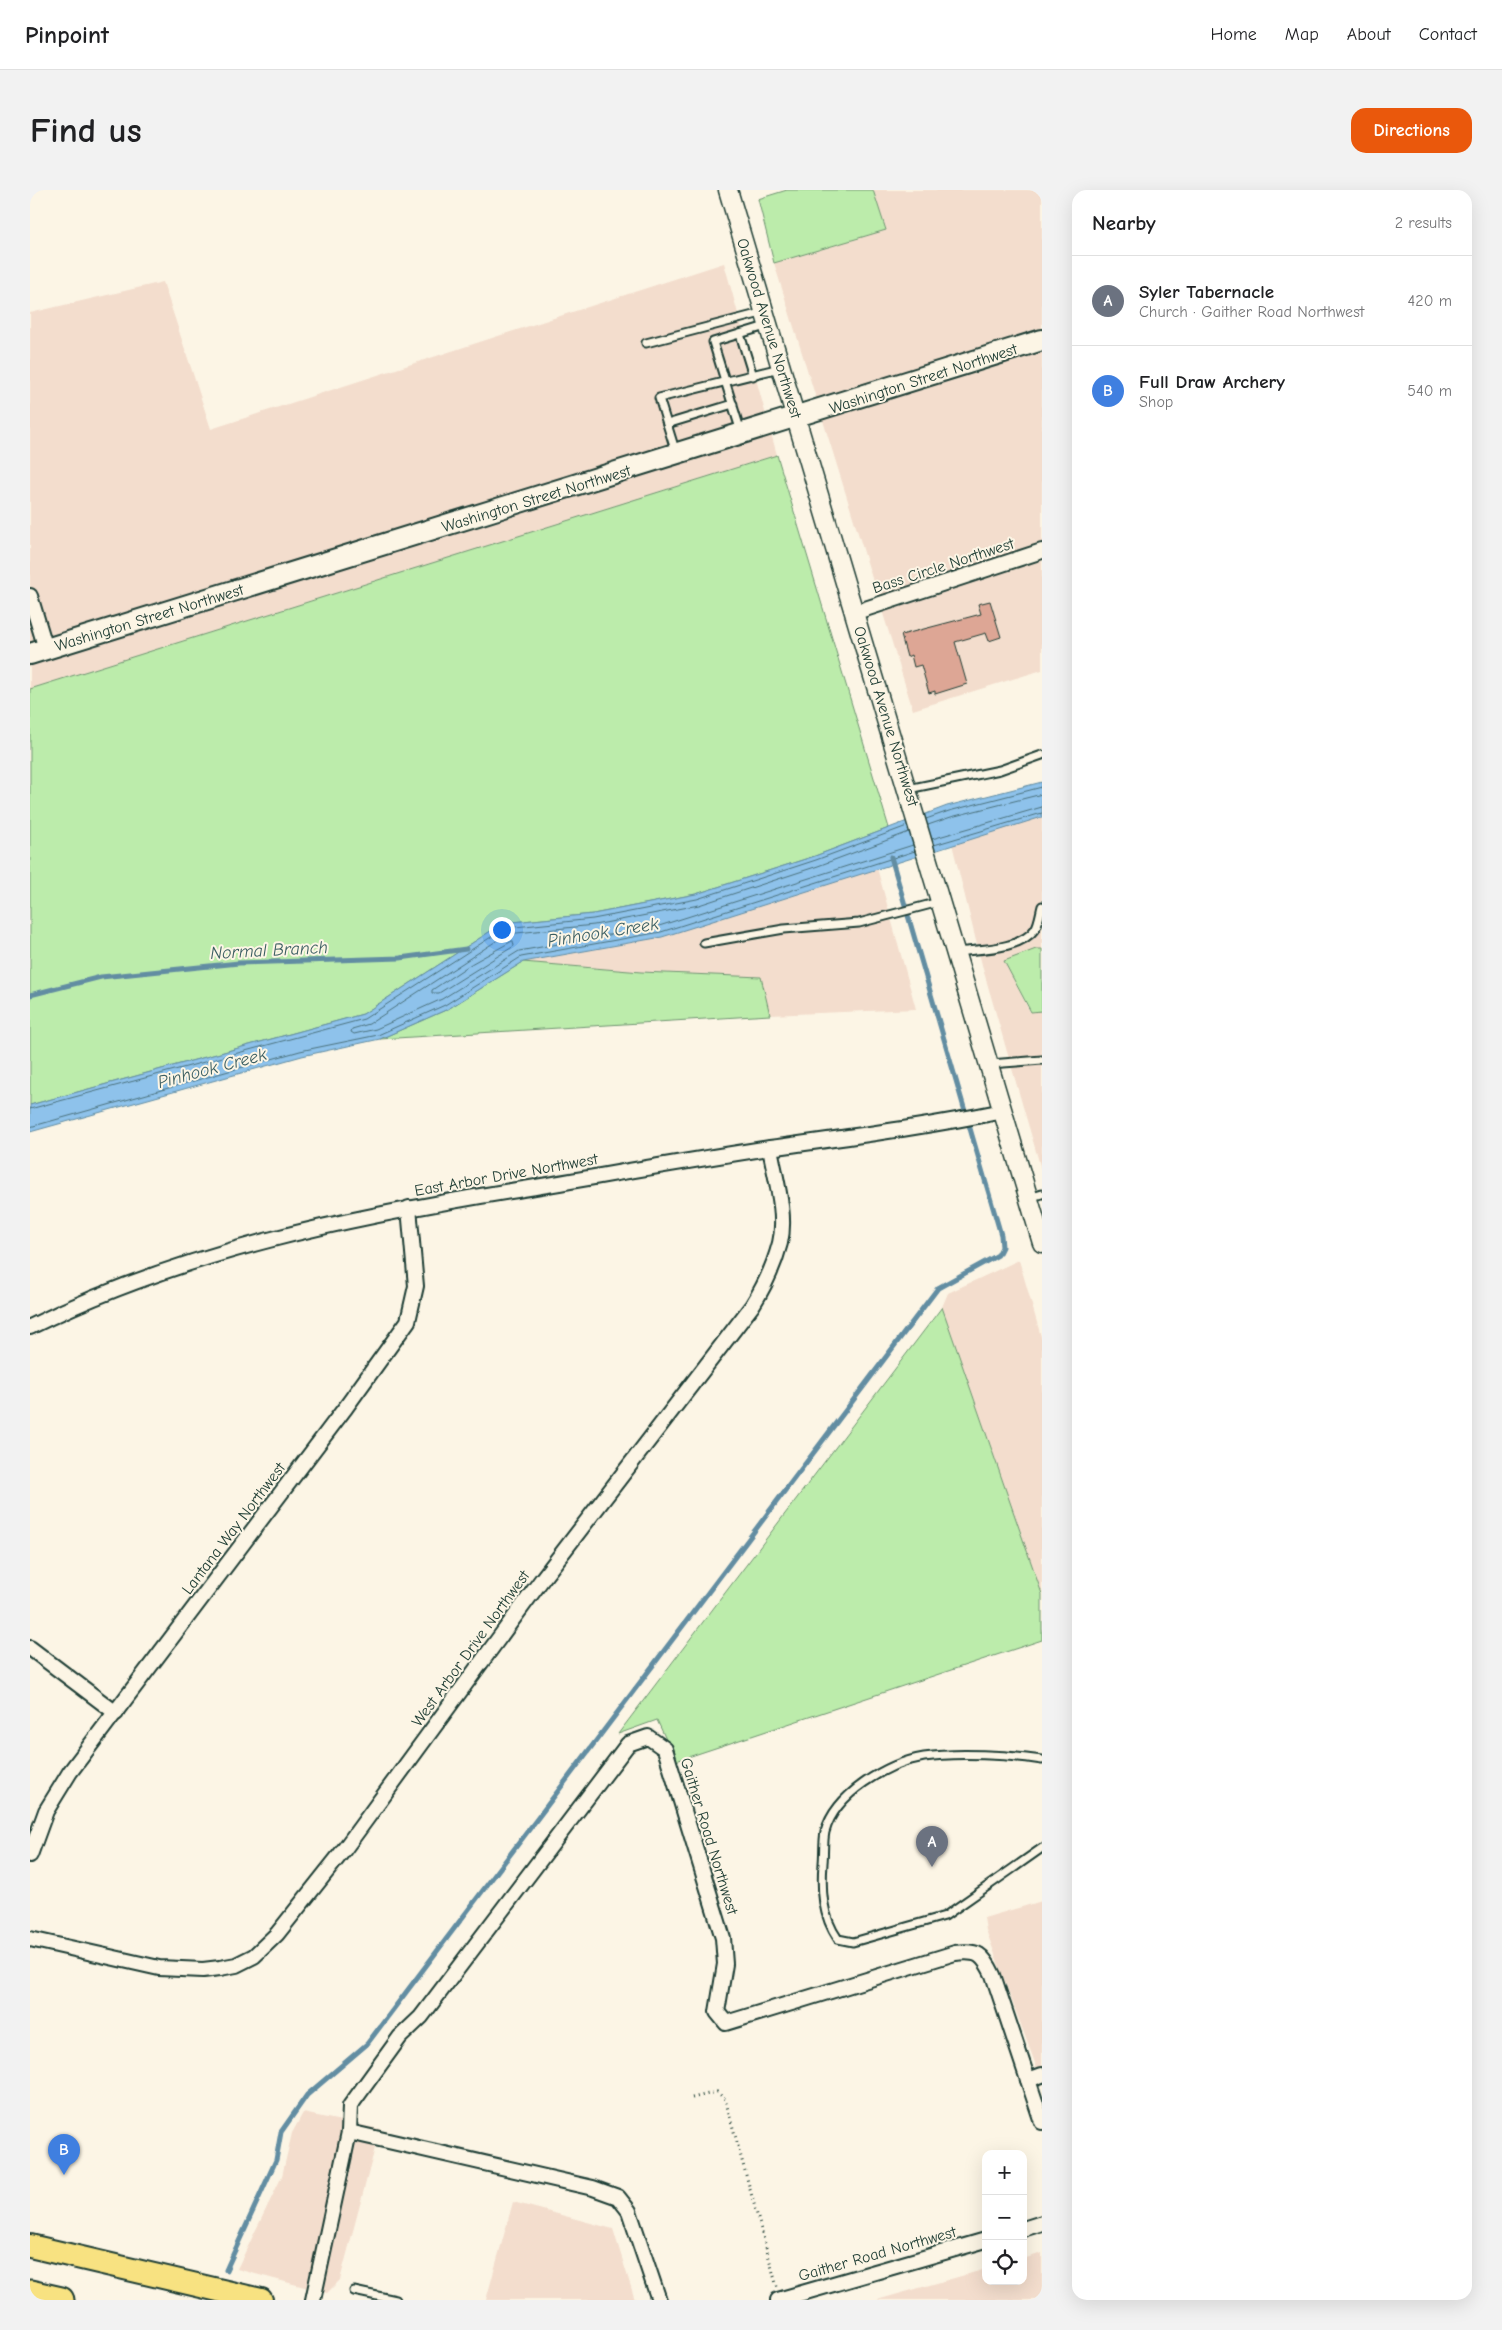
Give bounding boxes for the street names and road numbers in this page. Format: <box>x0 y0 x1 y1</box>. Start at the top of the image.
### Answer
street label: Oakwood Avenue Northwest <box>733 236 805 421</box>
street label: Washington Street Northwest <box>827 340 1020 418</box>
street label: Washington Street Northwest <box>440 462 633 536</box>
street label: Bass Circle Northwest <box>870 534 1017 597</box>
street label: Washington Street Northwest <box>53 581 246 655</box>
street label: Oakwood Avenue Northwest <box>850 624 922 809</box>
street label: East Arbor Drive Northwest <box>413 1150 600 1200</box>
street label: Lantana Way Northwest <box>178 1459 289 1598</box>
street label: West Arbor Drive Northwest <box>408 1567 534 1730</box>
street label: Gaither Road Northwest <box>677 1756 742 1917</box>
street label: Gaither Road Northwest <box>796 2223 959 2285</box>

